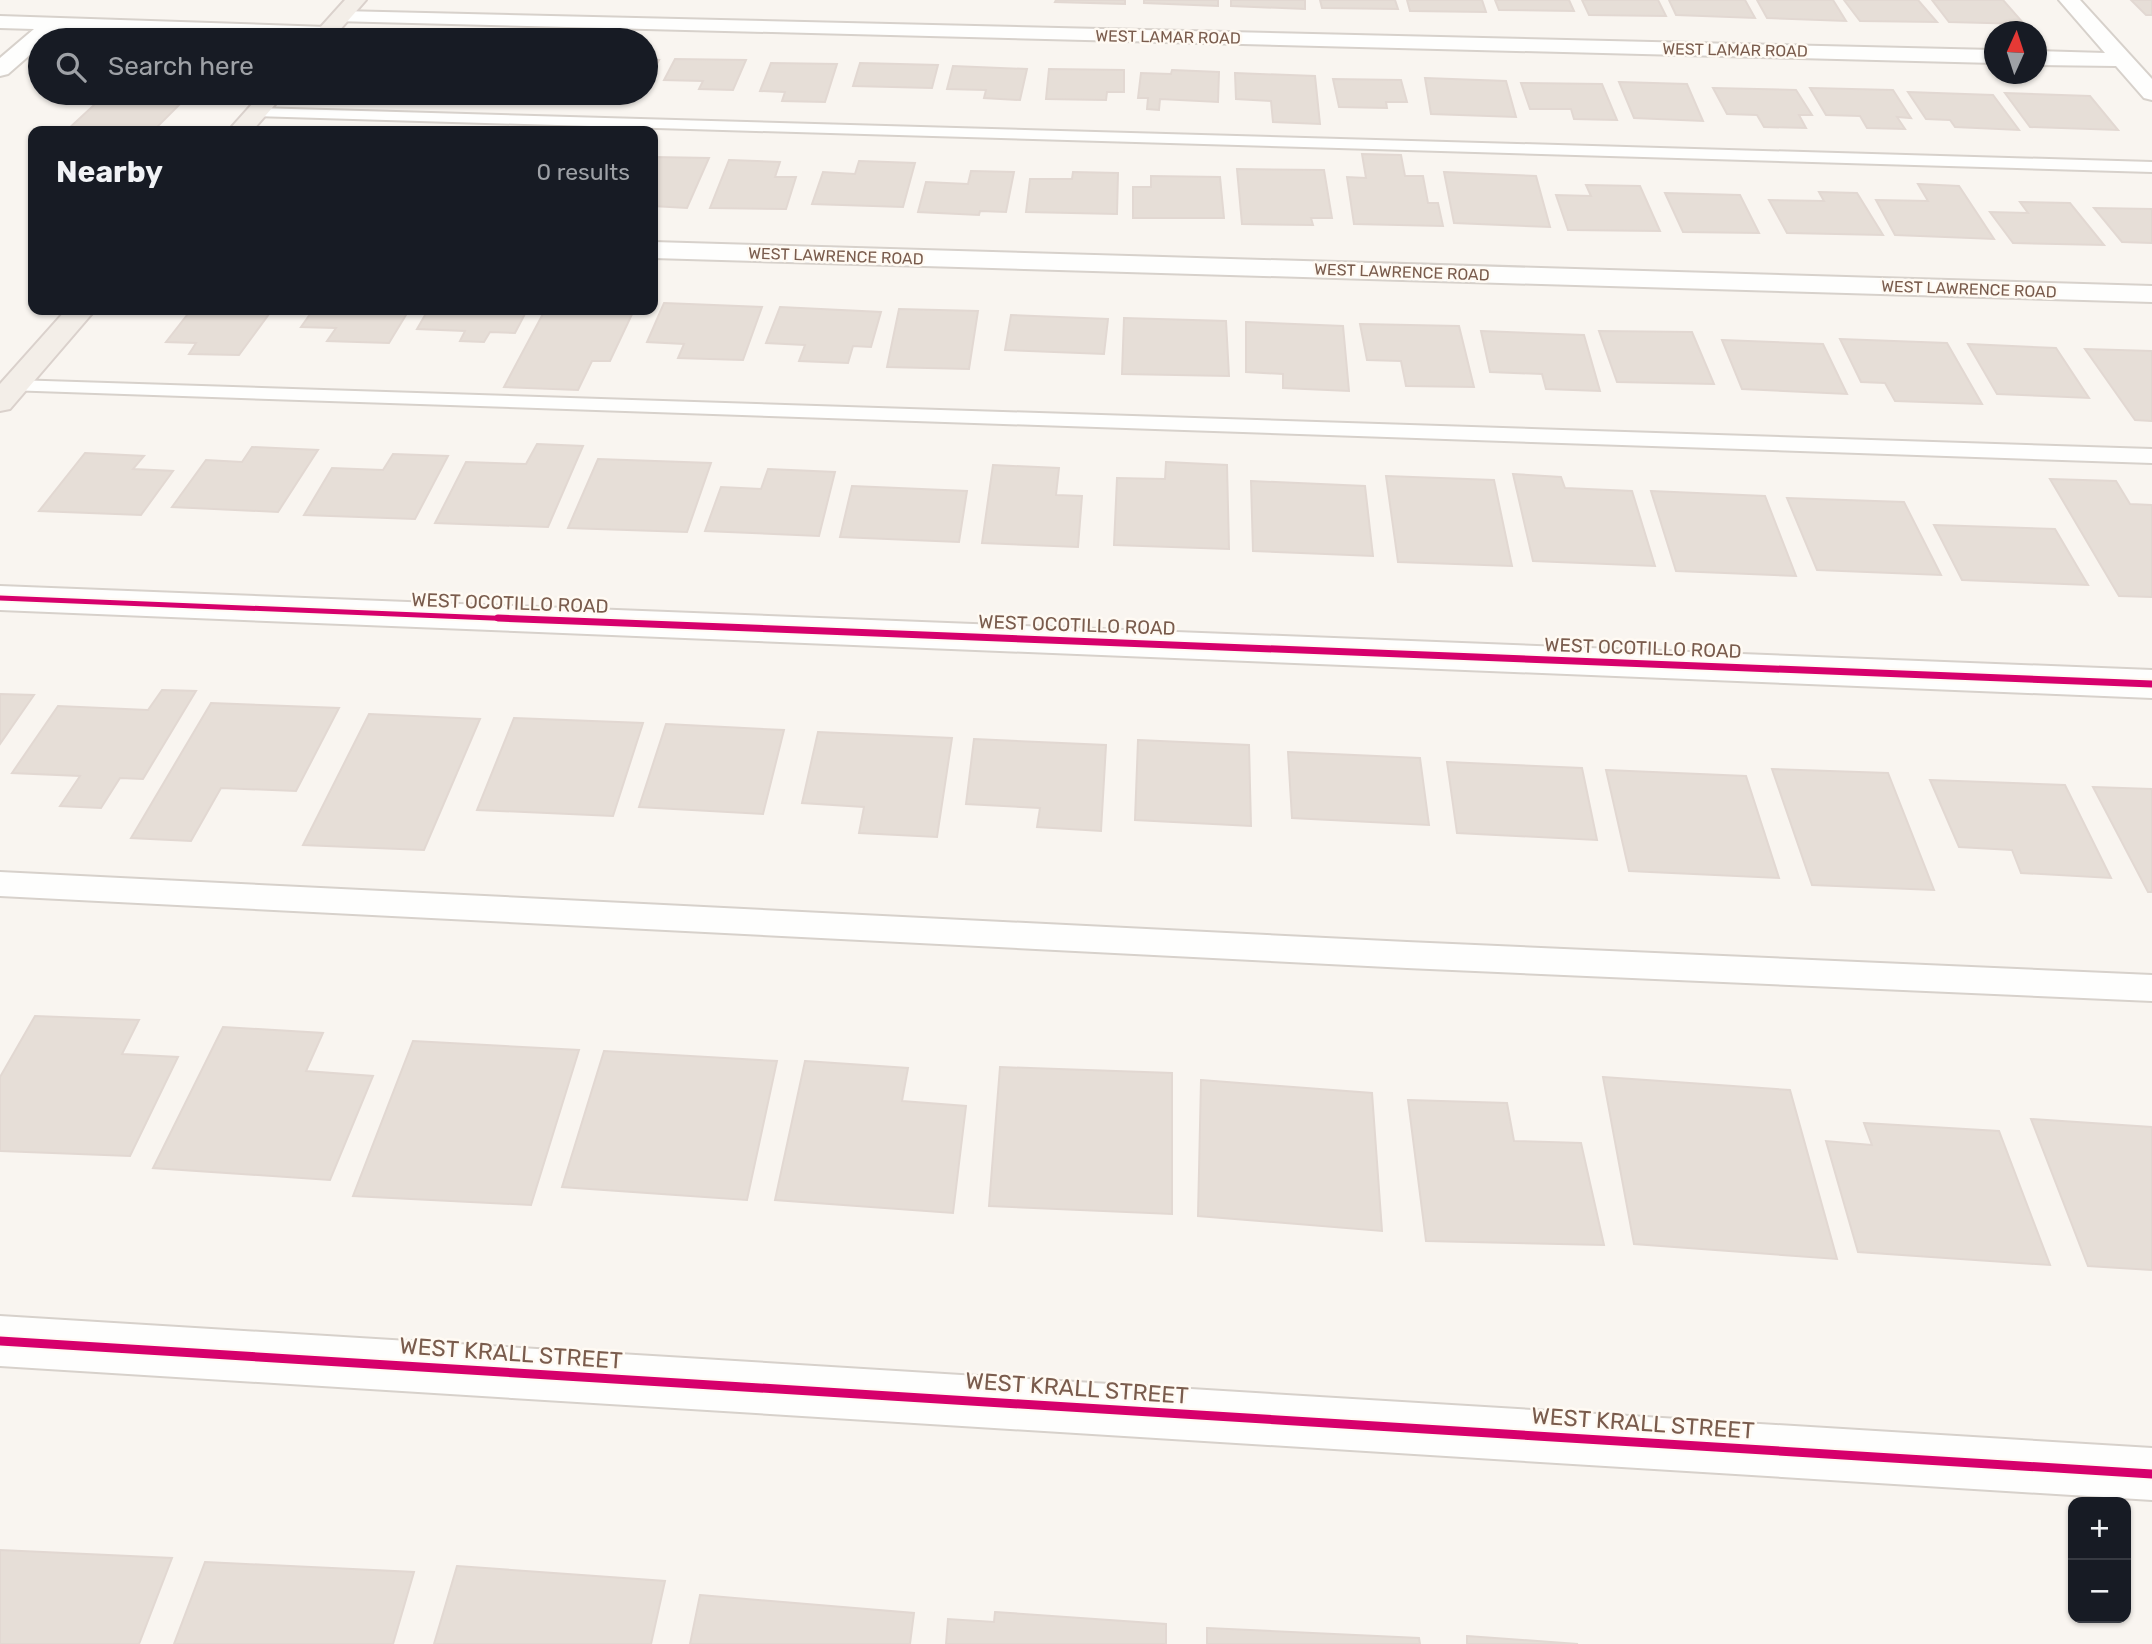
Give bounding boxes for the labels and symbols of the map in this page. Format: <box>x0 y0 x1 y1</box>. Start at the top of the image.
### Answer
north arrow <box>1984 21 2047 84</box>
street label: WEST LAMAR ROAD <box>1095 26 1241 48</box>
street label: WEST LAMAR ROAD <box>1662 39 1808 61</box>
street label: WEST LAWRENCE ROAD <box>748 243 924 269</box>
street label: WEST LAWRENCE ROAD <box>1314 259 1490 285</box>
street label: WEST LAWRENCE ROAD <box>1881 276 2057 302</box>
street label: WEST OCOTILLO ROAD <box>411 588 609 618</box>
street label: WEST OCOTILLO ROAD <box>978 610 1176 640</box>
street label: WEST OCOTILLO ROAD <box>1544 633 1742 663</box>
street label: WEST KRALL STREET <box>398 1331 624 1375</box>
street label: WEST KRALL STREET <box>964 1366 1190 1410</box>
street label: WEST KRALL STREET <box>1530 1401 1756 1445</box>

